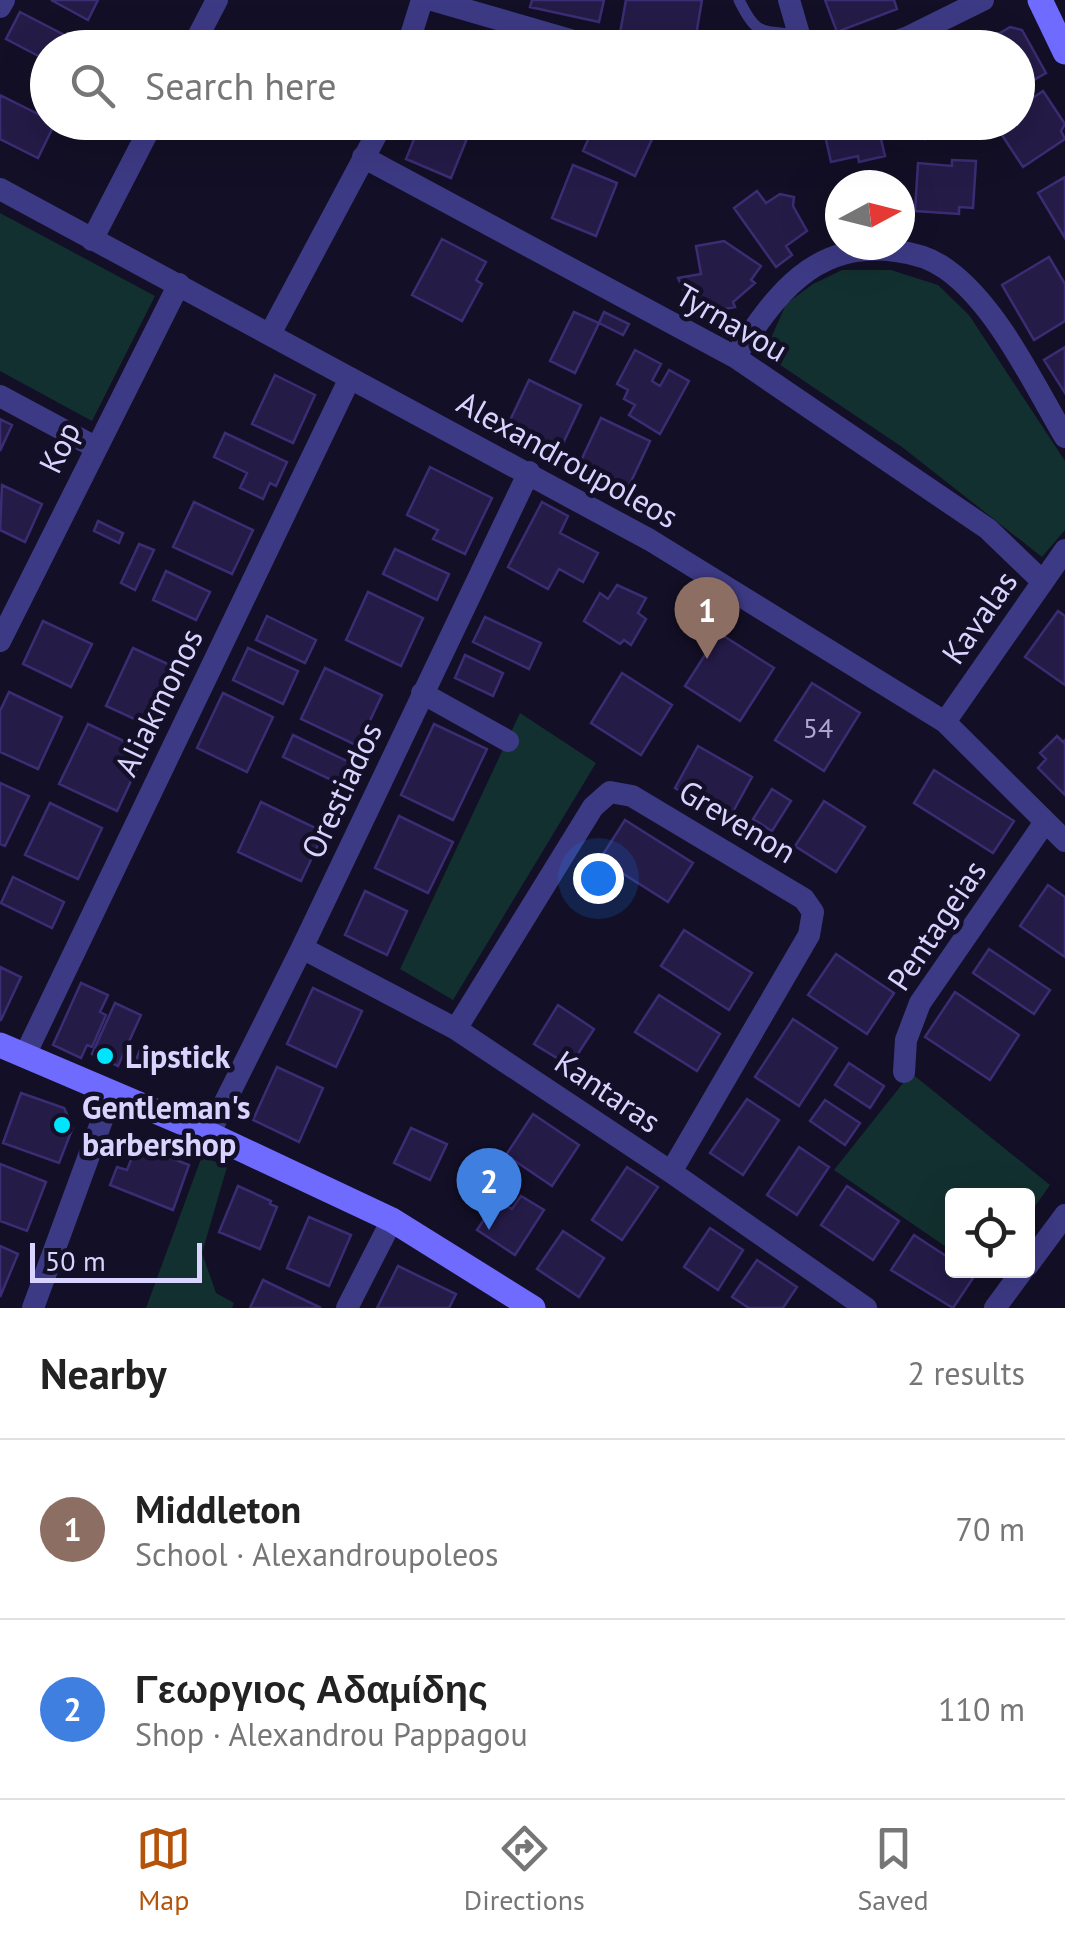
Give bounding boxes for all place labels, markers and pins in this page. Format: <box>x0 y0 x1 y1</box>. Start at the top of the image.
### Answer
pin: 1 <box>674 576 740 659</box>
place label: Lipstick <box>125 1035 230 1077</box>
marker: Lipstick <box>94 1045 116 1067</box>
place label: Gentleman's barbershop <box>82 1086 250 1165</box>
marker: Gentleman's barbershop <box>51 1114 73 1136</box>
pin: 2 <box>456 1148 522 1230</box>

